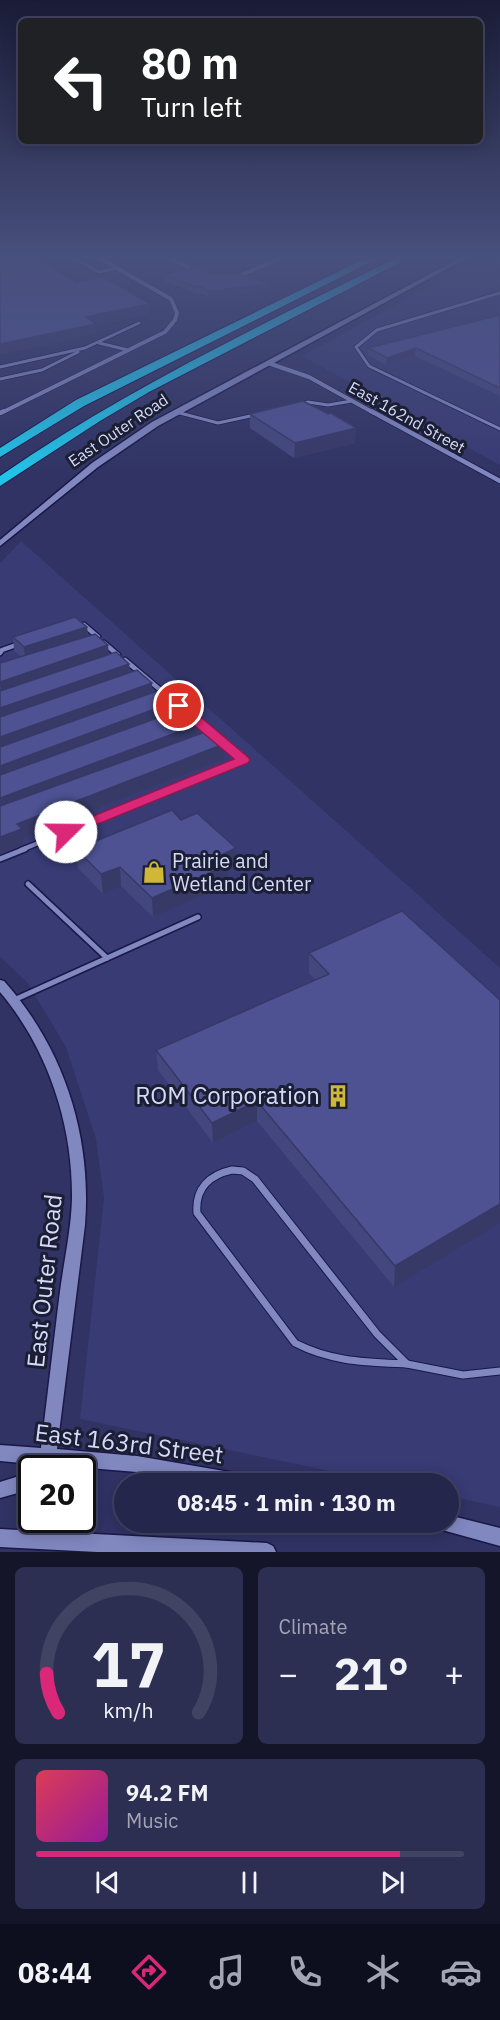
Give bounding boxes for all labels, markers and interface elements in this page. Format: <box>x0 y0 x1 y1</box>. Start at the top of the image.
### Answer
text: 80 m <box>141 36 239 91</box>
icon: left <box>42 42 120 120</box>
text: Turn left <box>141 89 242 124</box>
street label: East 162nd Street <box>345 377 469 457</box>
street label: East Outer Road <box>64 389 172 471</box>
pin <box>153 680 204 731</box>
icon: arrive <box>162 689 195 722</box>
position arrow <box>34 800 98 864</box>
place label: Prairie and Wetland Center <box>172 847 311 897</box>
shop icon: Prairie and Wetland Center <box>141 859 167 885</box>
place label: ROM Corporation <box>135 1079 320 1111</box>
building icon: ROM Corporation <box>325 1083 351 1109</box>
street label: East Outer Road <box>19 1193 69 1369</box>
street label: East 163rd Street <box>33 1416 225 1470</box>
speed limit sign: 20 <box>18 1455 96 1533</box>
text: 08:45 · 1 min · 130 m <box>177 1488 396 1517</box>
text: Climate <box>279 1613 347 1640</box>
text: 17 <box>91 1623 166 1704</box>
text: 21° <box>334 1644 409 1702</box>
text: − <box>279 1652 298 1695</box>
text: + <box>444 1652 464 1695</box>
text: km/h <box>104 1696 154 1724</box>
text: 94.2 FM <box>126 1778 209 1807</box>
text: Music <box>126 1807 178 1834</box>
icon: previous <box>91 1866 124 1899</box>
icon: pause <box>233 1866 266 1899</box>
icon: next <box>376 1866 409 1899</box>
icon: directions <box>128 1951 170 1993</box>
icon: music <box>206 1951 248 1993</box>
icon: phone <box>284 1951 326 1993</box>
icon: climate <box>362 1951 404 1993</box>
icon: car <box>440 1951 482 1993</box>
text: 08:44 <box>18 1955 92 1990</box>

